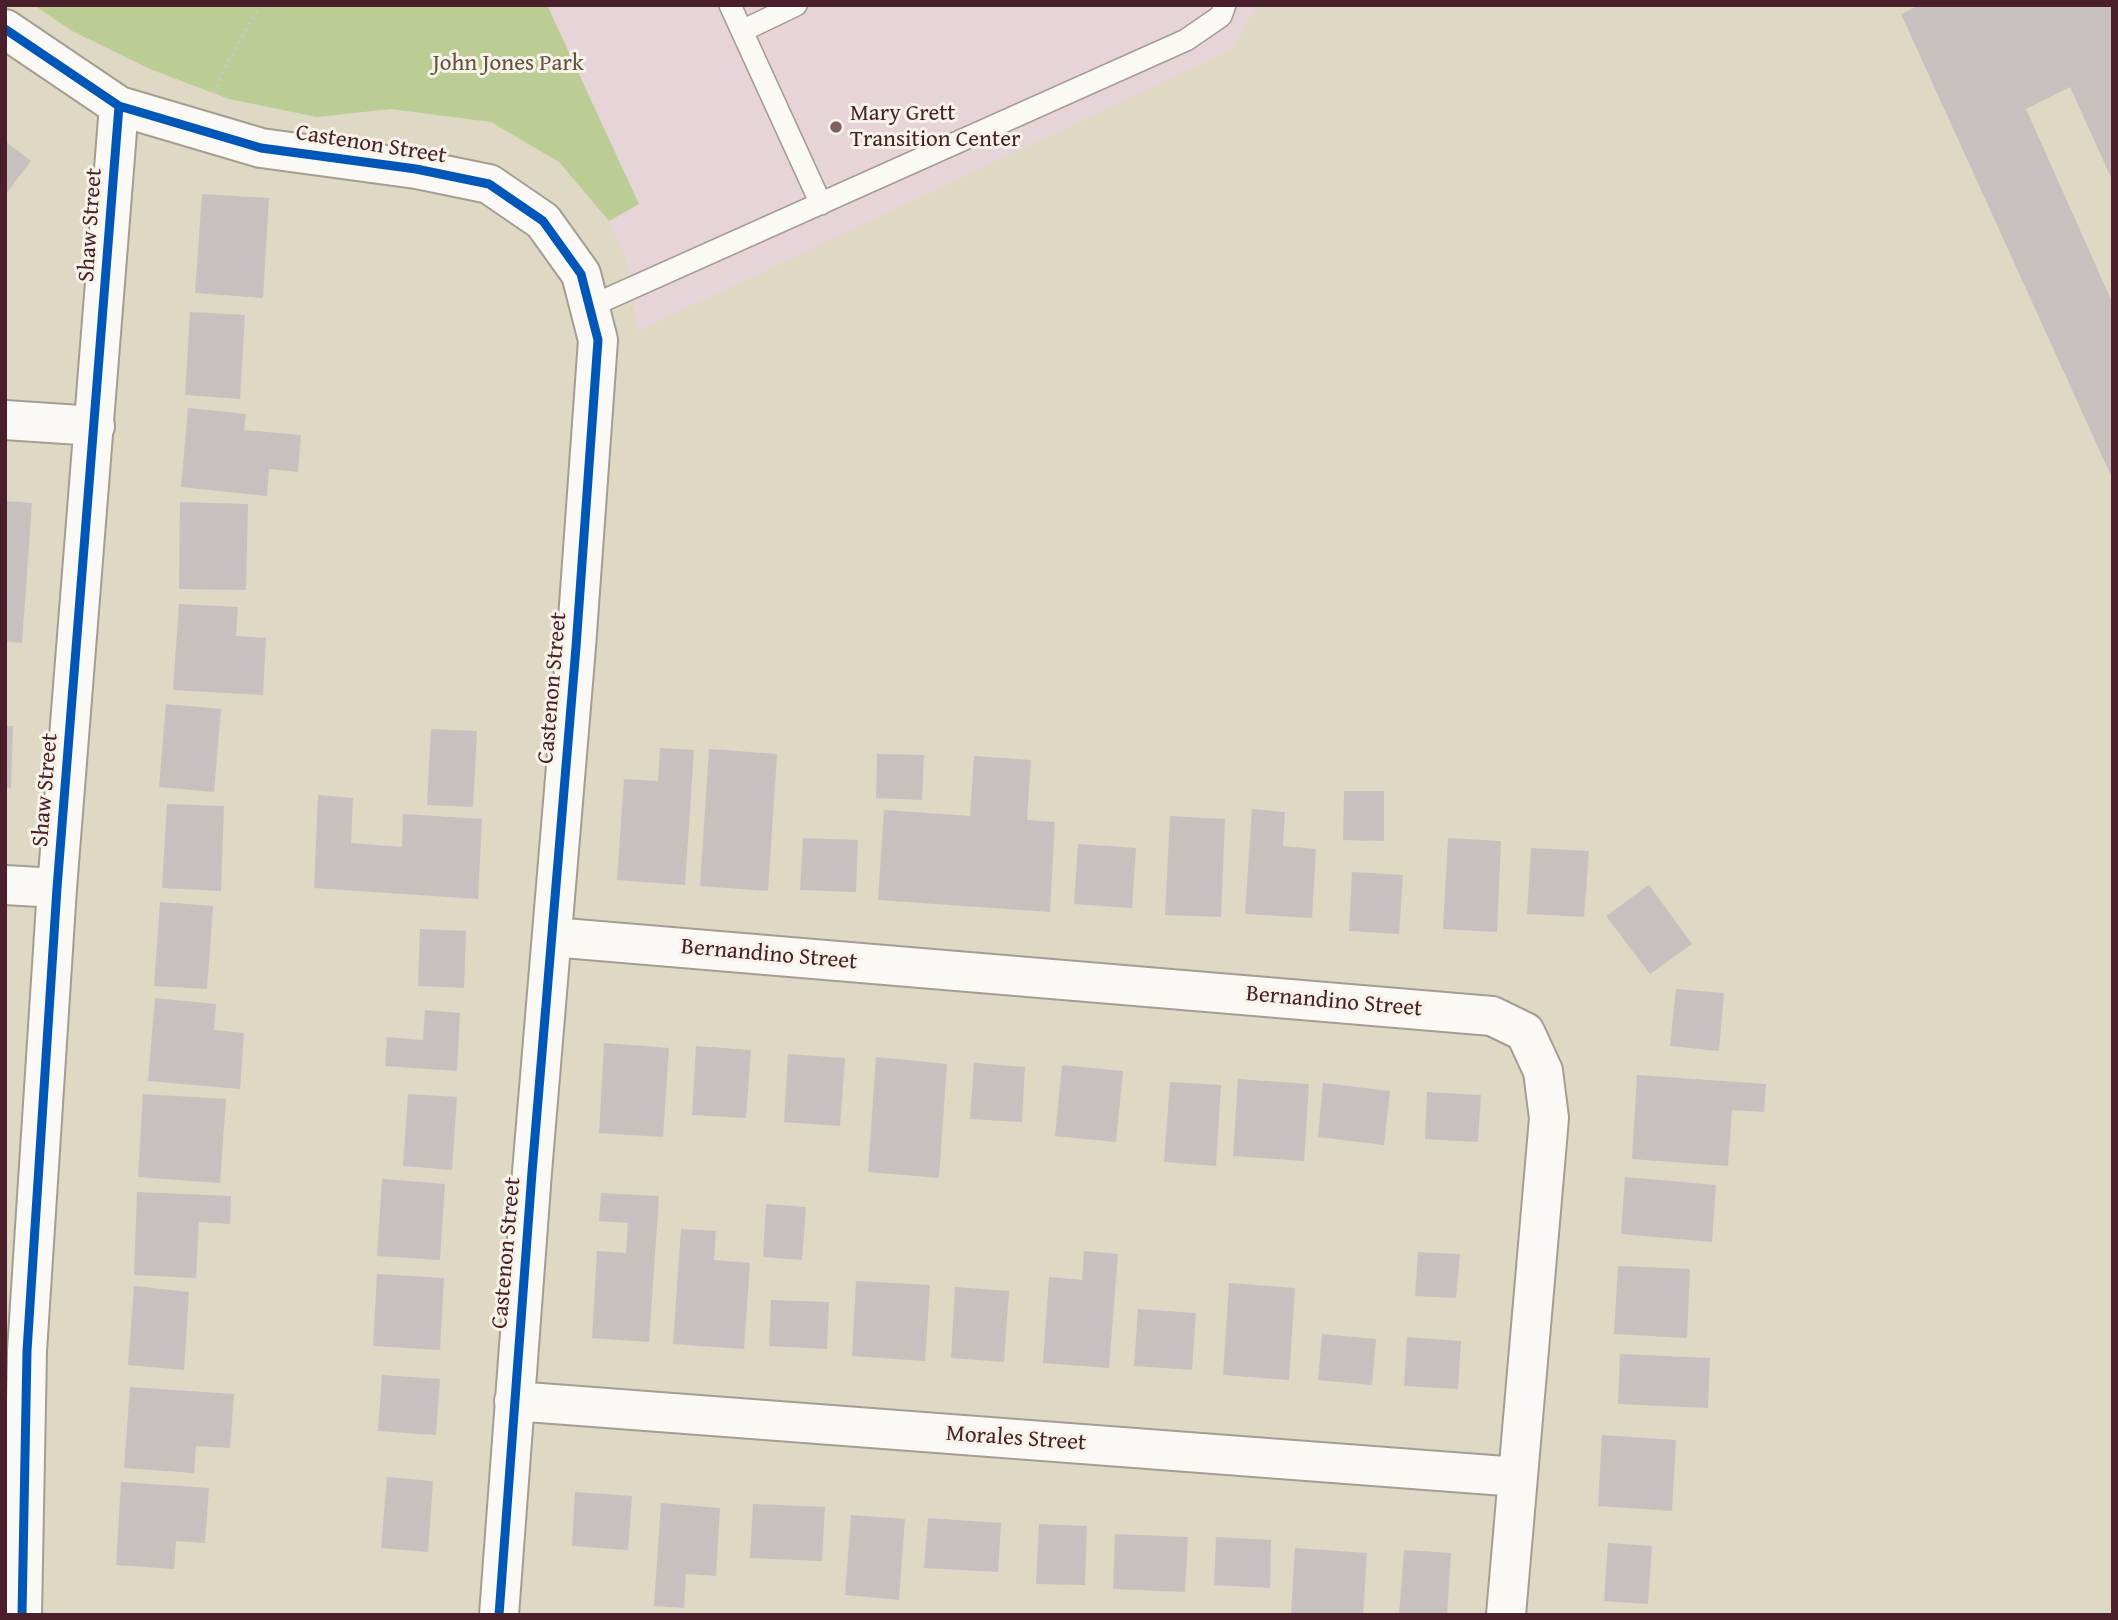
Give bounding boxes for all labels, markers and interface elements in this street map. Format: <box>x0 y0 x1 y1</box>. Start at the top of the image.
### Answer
park label: John Jones Park <box>432 50 584 78</box>
place label: Mary Grett Transition Center <box>850 100 1020 154</box>
street label: Castenon Street <box>294 119 448 171</box>
marker: Mary Grett Transition Center <box>828 119 844 135</box>
street label: Shaw Street <box>73 167 109 283</box>
street label: Castenon Street <box>533 611 573 765</box>
street label: Shaw Street <box>27 732 65 848</box>
street label: Bernandino Street <box>680 934 858 976</box>
street label: Bernandino Street <box>1245 981 1423 1023</box>
street label: Castenon Street <box>487 1176 527 1330</box>
street label: Morales Street <box>945 1420 1087 1458</box>

